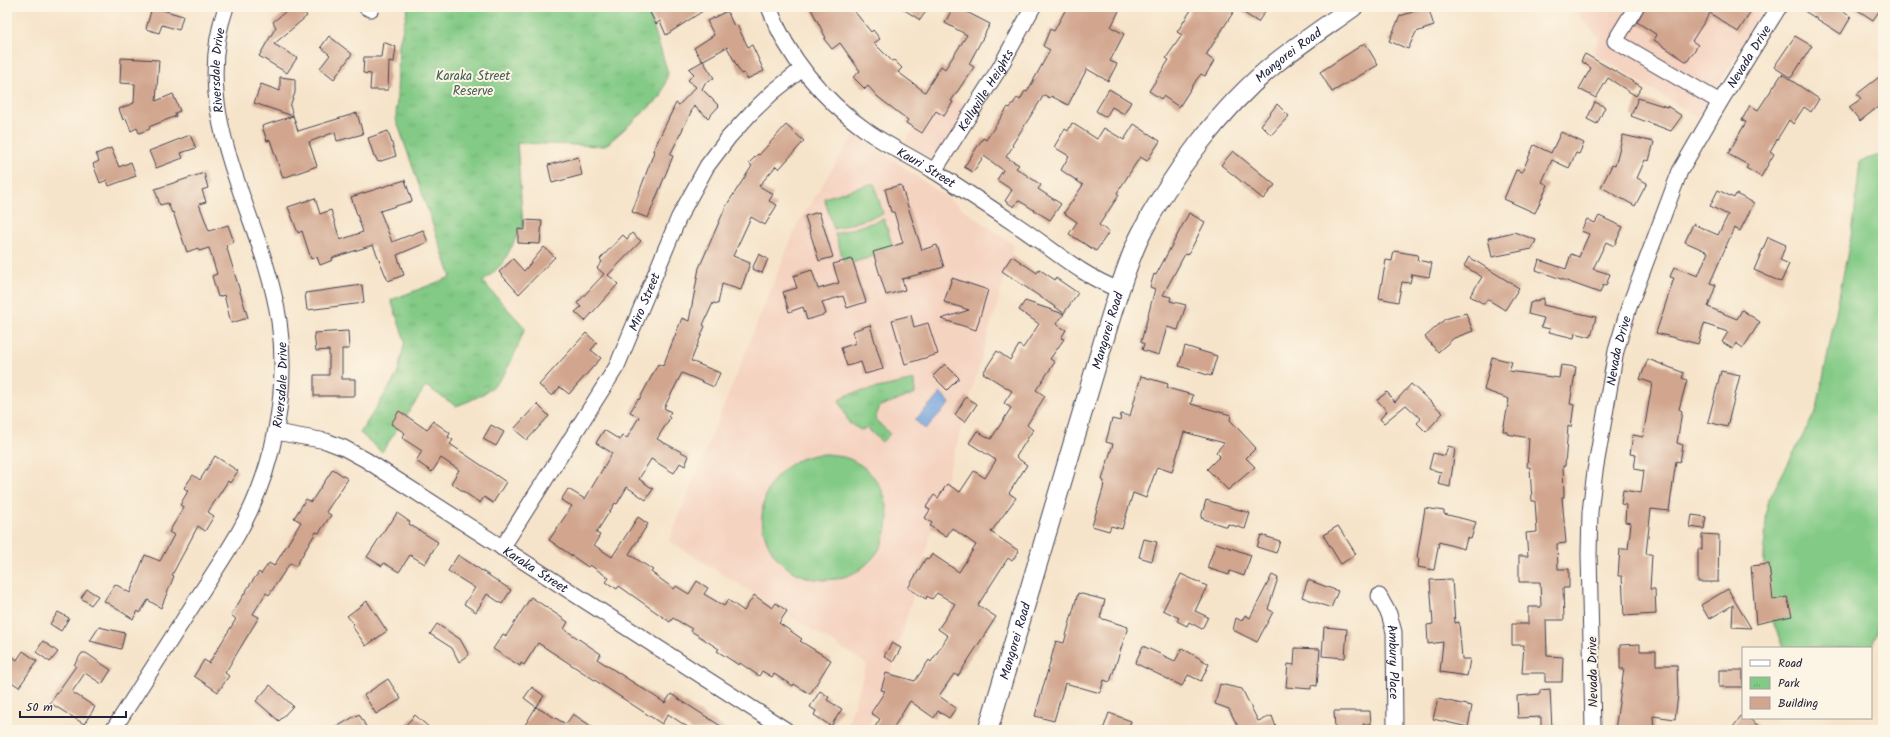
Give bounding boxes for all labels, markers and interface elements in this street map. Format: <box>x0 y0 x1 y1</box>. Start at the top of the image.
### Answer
street label: Nevada Drive <box>1722 21 1778 93</box>
street label: Mangorei Road <box>1251 23 1327 89</box>
street label: Riversdale Drive <box>206 26 232 114</box>
street label: Kellyville Heights <box>953 45 1020 136</box>
park label: Karaka Street Reserve <box>436 66 511 102</box>
street label: Kauri Street <box>892 142 960 195</box>
street label: Miro Street <box>624 269 667 335</box>
street label: Mangorei Road <box>1087 289 1130 372</box>
street label: Nevada Drive <box>1601 313 1638 387</box>
street label: Riversdale Drive <box>267 341 294 430</box>
street label: Karaka Street <box>498 541 573 600</box>
street label: Mangorei Road <box>994 599 1038 683</box>
street label: Ambury Place <box>1380 622 1404 699</box>
street label: Nevada Drive <box>1582 636 1605 708</box>
legend <box>1742 647 1872 719</box>
text: Road <box>1778 654 1803 673</box>
text: Park <box>1778 674 1800 693</box>
scale bar <box>20 693 126 719</box>
text: Building <box>1778 694 1818 713</box>
text: 50 m <box>26 698 53 717</box>

